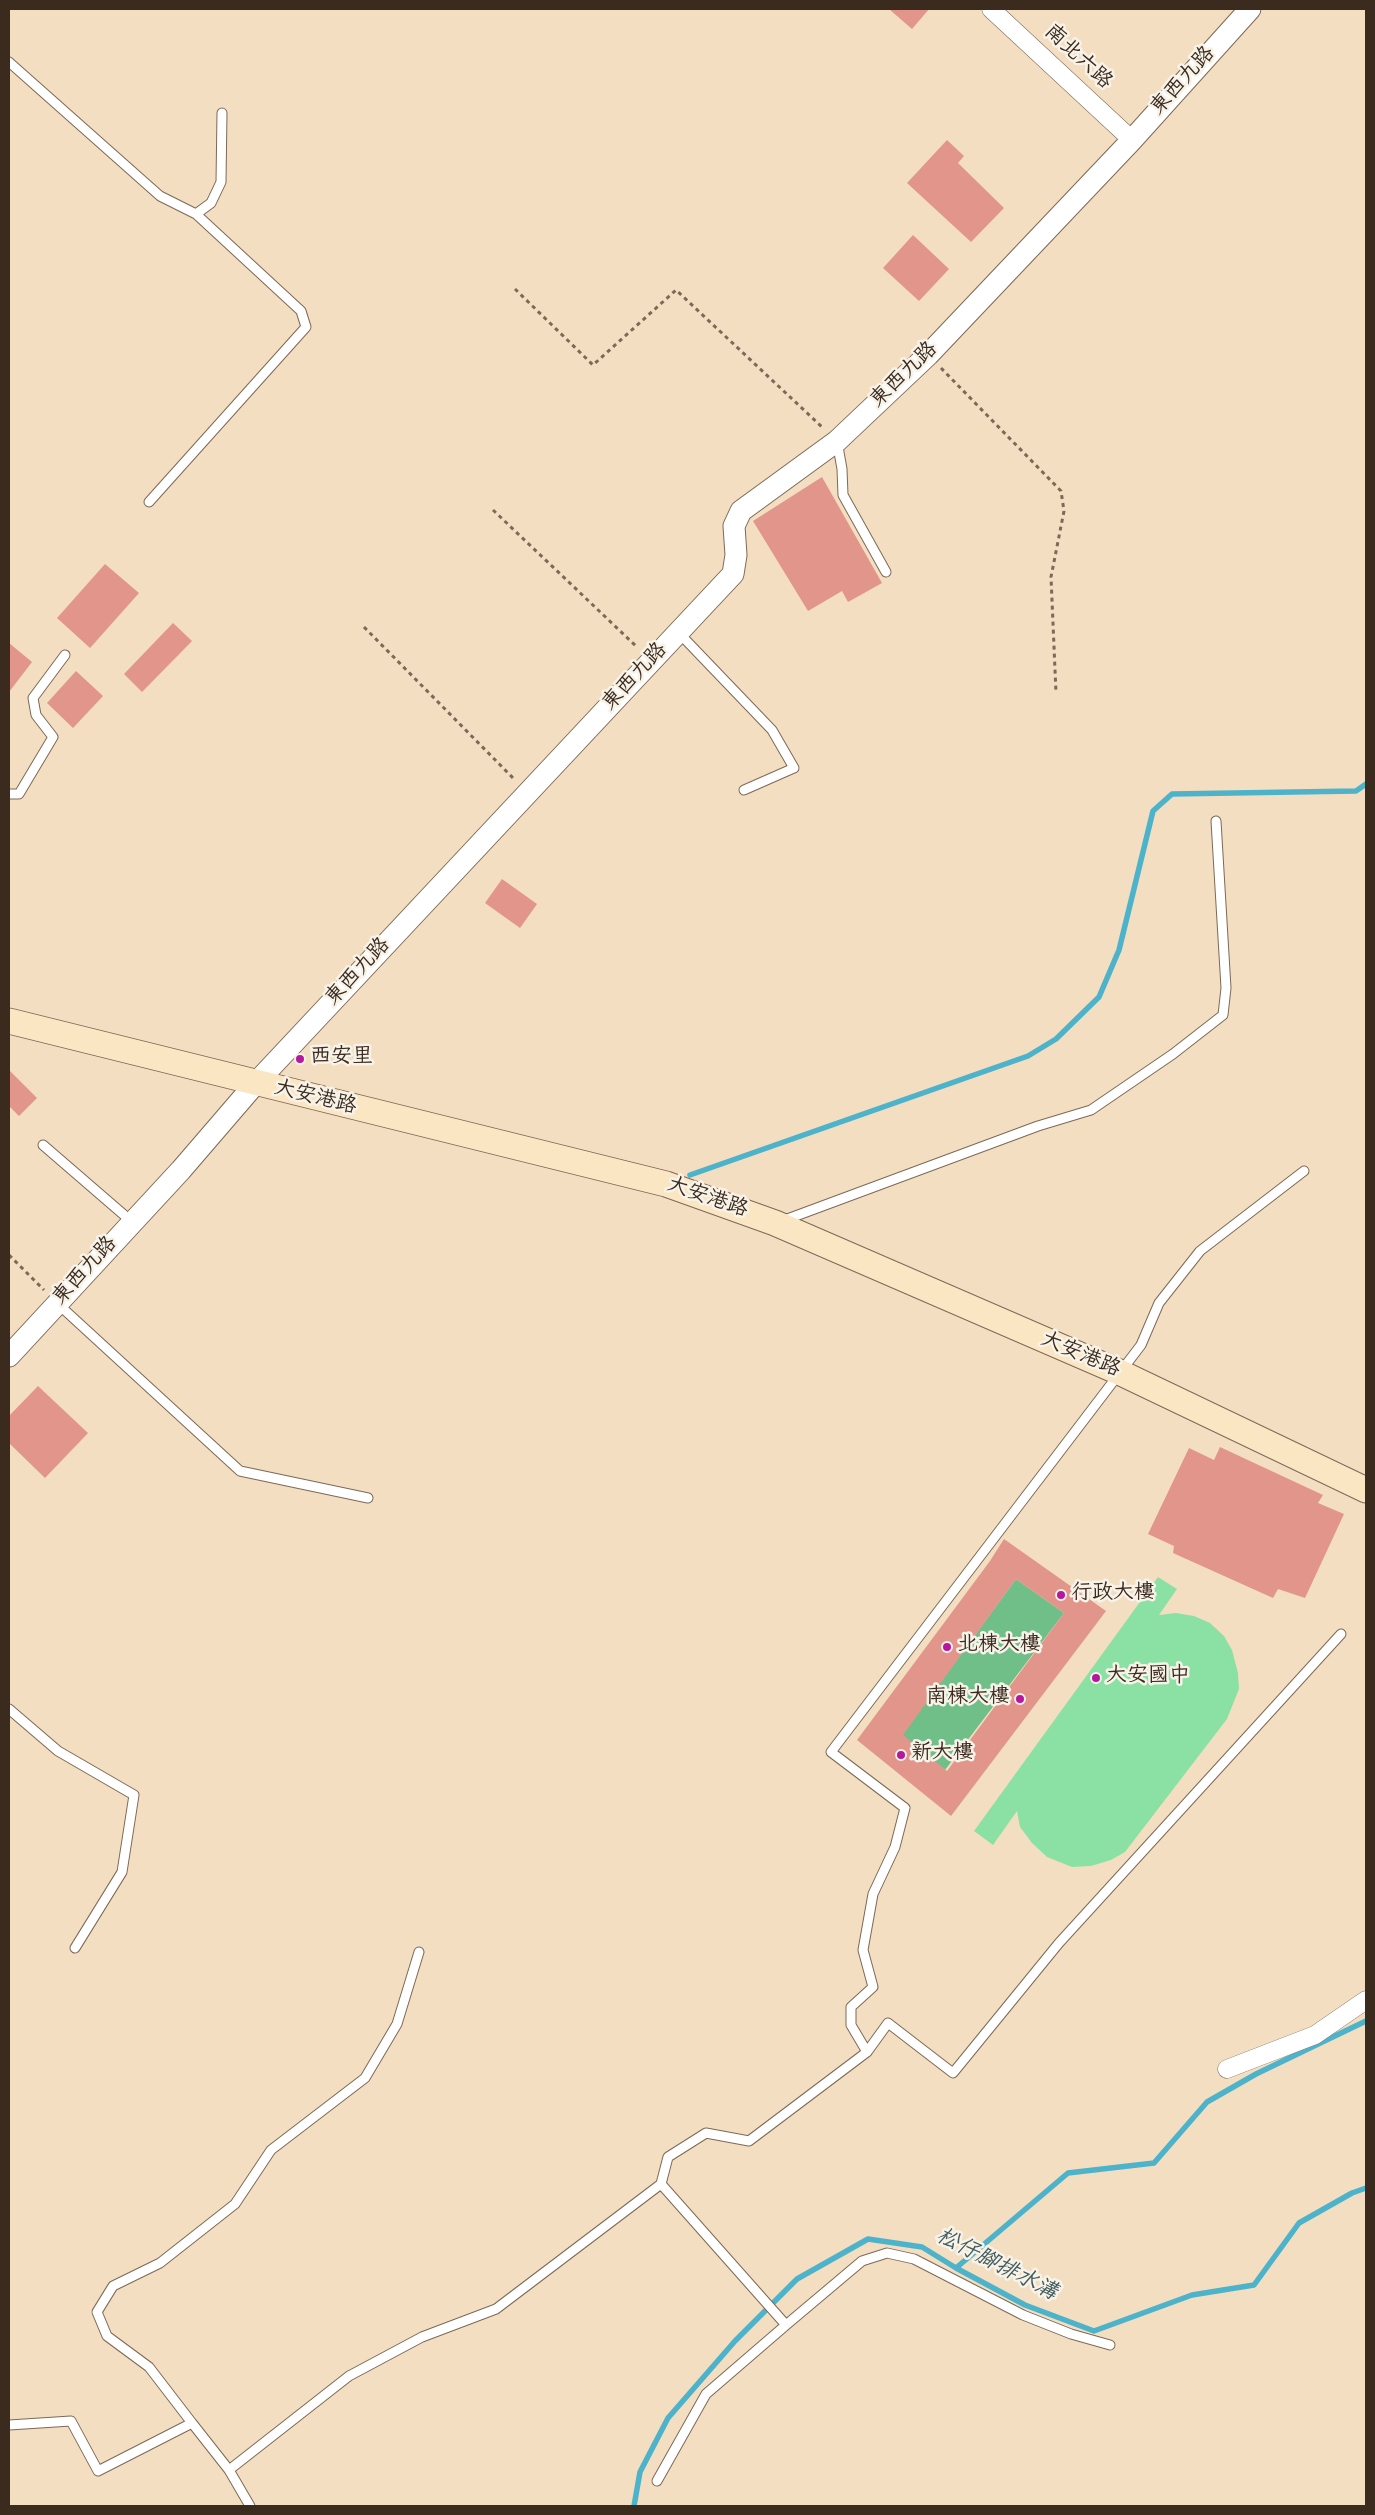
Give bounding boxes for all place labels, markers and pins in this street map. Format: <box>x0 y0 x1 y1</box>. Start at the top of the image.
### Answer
place label: 西安里 <box>310 1046 373 1072</box>
marker: 西安里 <box>294 1053 306 1065</box>
place label: 行政大樓 <box>1071 1582 1155 1608</box>
marker: 行政大樓 <box>1055 1589 1067 1601</box>
place label: 北棟大樓 <box>957 1634 1041 1660</box>
marker: 北棟大樓 <box>941 1641 953 1653</box>
place label: 大安國中 <box>1106 1665 1190 1691</box>
marker: 大安國中 <box>1090 1672 1102 1684</box>
place label: 南棟大樓 <box>926 1686 1010 1712</box>
marker: 南棟大樓 <box>1014 1693 1026 1705</box>
place label: 新大樓 <box>911 1742 974 1768</box>
marker: 新大樓 <box>895 1749 907 1761</box>

